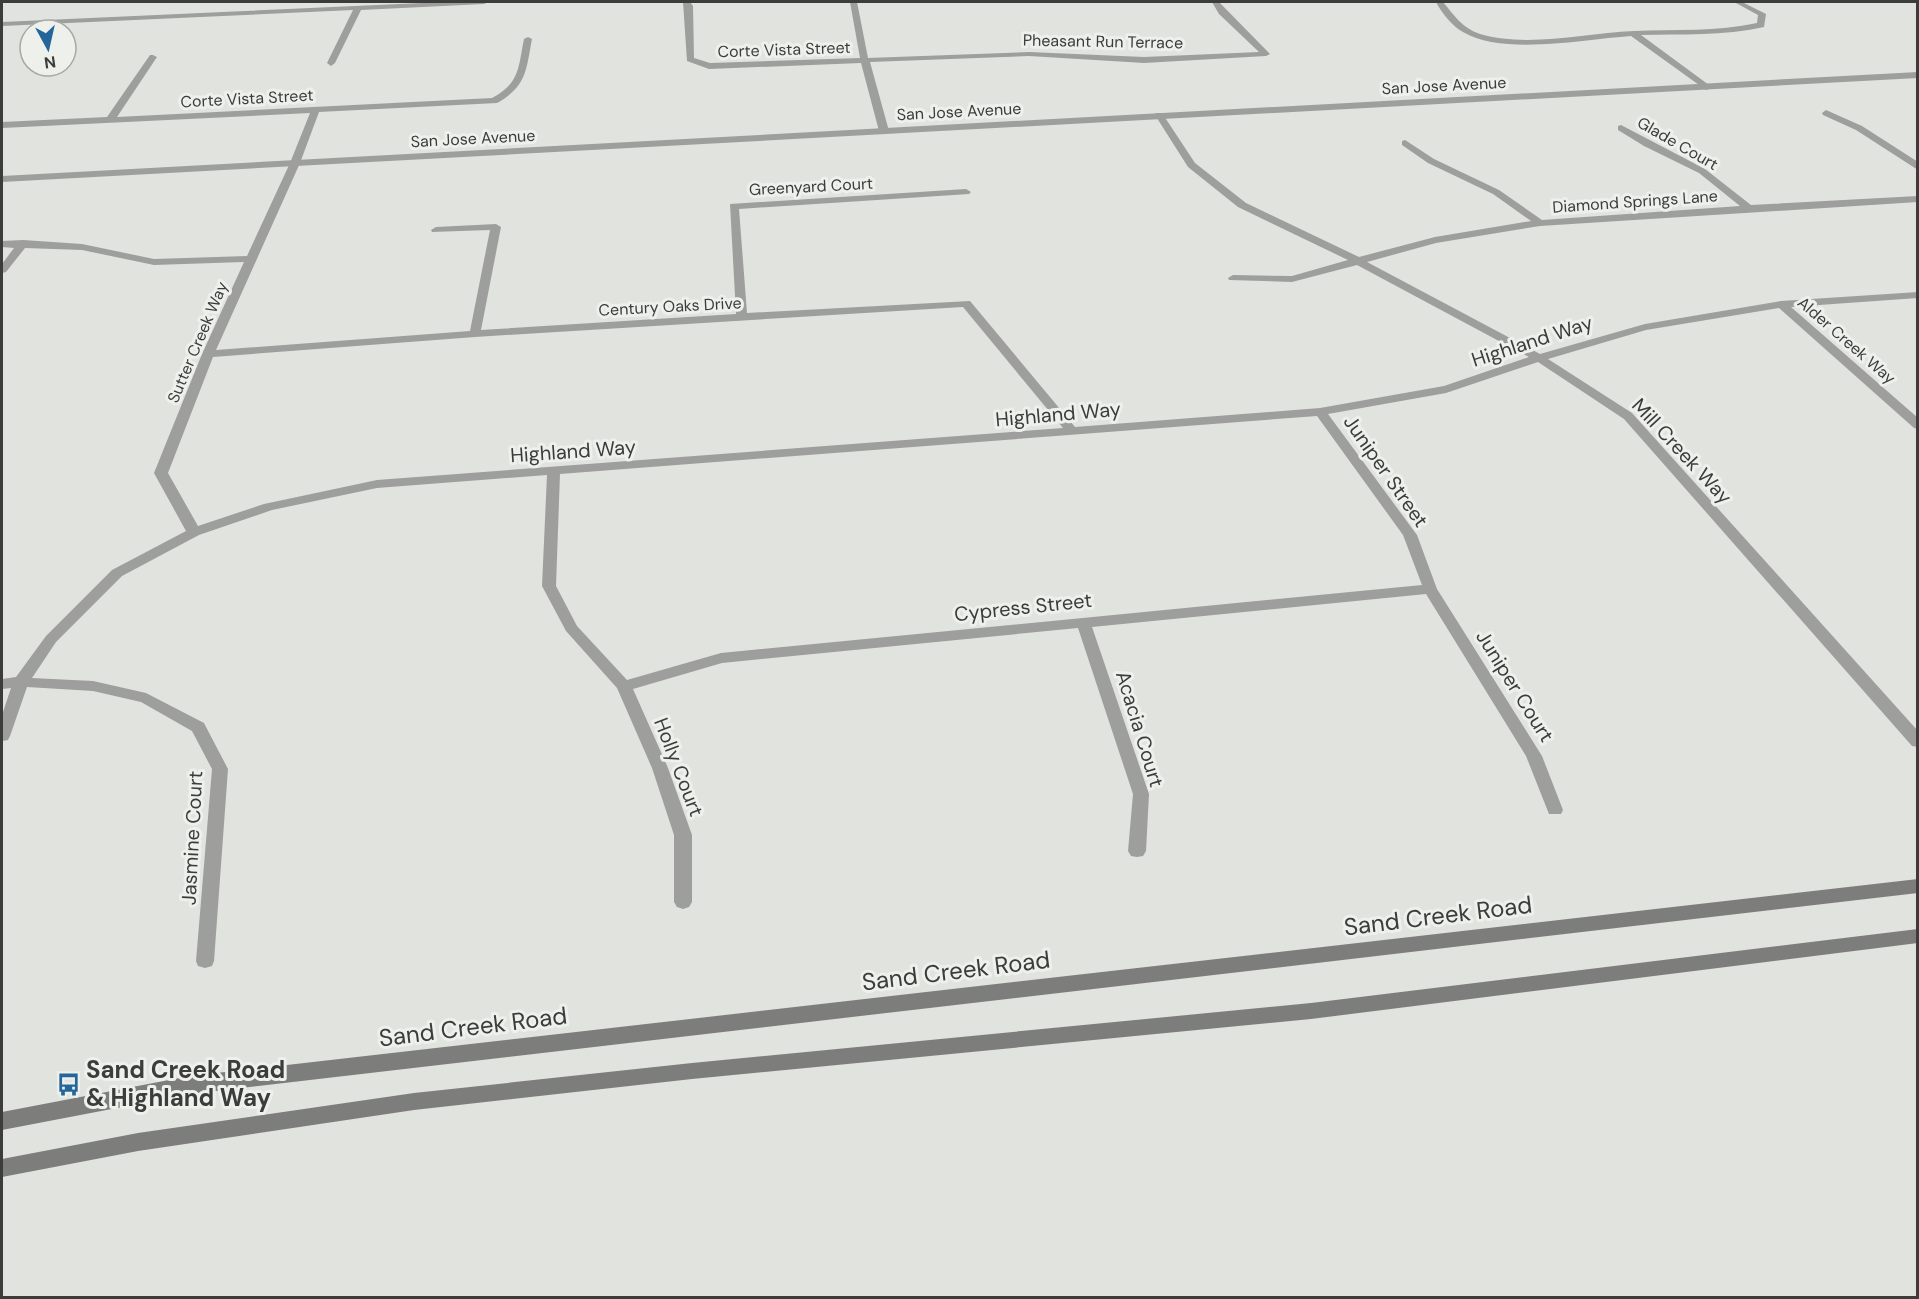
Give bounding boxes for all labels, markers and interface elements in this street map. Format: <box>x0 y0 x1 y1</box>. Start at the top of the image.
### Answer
north arrow <box>18 18 78 78</box>
street label: Pheasant Run Terrace <box>1023 30 1183 53</box>
street label: Corte Vista Street <box>717 37 851 62</box>
text: N <box>43 51 57 74</box>
street label: San Jose Avenue <box>1381 72 1507 99</box>
street label: Corte Vista Street <box>180 85 314 112</box>
street label: San Jose Avenue <box>896 98 1022 125</box>
street label: Glade Court <box>1633 112 1722 175</box>
street label: San Jose Avenue <box>410 125 536 152</box>
street label: Greenyard Court <box>748 173 874 200</box>
street label: Diamond Springs Lane <box>1552 185 1718 218</box>
street label: Sutter Creek Way <box>162 278 232 406</box>
street label: Century Oaks Drive <box>598 292 742 321</box>
street label: Alder Creek Way <box>1793 292 1900 389</box>
street label: Highland Way <box>1468 309 1596 373</box>
street label: Mill Creek Way <box>1626 393 1738 509</box>
street label: Highland Way <box>994 396 1122 432</box>
street label: Juniper Street <box>1338 410 1434 532</box>
street label: Highland Way <box>509 434 637 468</box>
street label: Cypress Street <box>953 587 1093 627</box>
street label: Juniper Court <box>1470 625 1560 747</box>
street label: Acacia Court <box>1110 668 1170 791</box>
street label: Holly Court <box>648 714 710 820</box>
street label: Jasmine Court <box>175 770 209 906</box>
street label: Sand Creek Road <box>1342 889 1534 942</box>
street label: Sand Creek Road <box>860 944 1052 997</box>
street label: Sand Creek Road <box>377 1000 569 1053</box>
place label: Sand Creek Road & Highland Way <box>86 1054 285 1113</box>
bus stop icon: Sand Creek Road & Highland Way <box>55 1071 81 1097</box>

